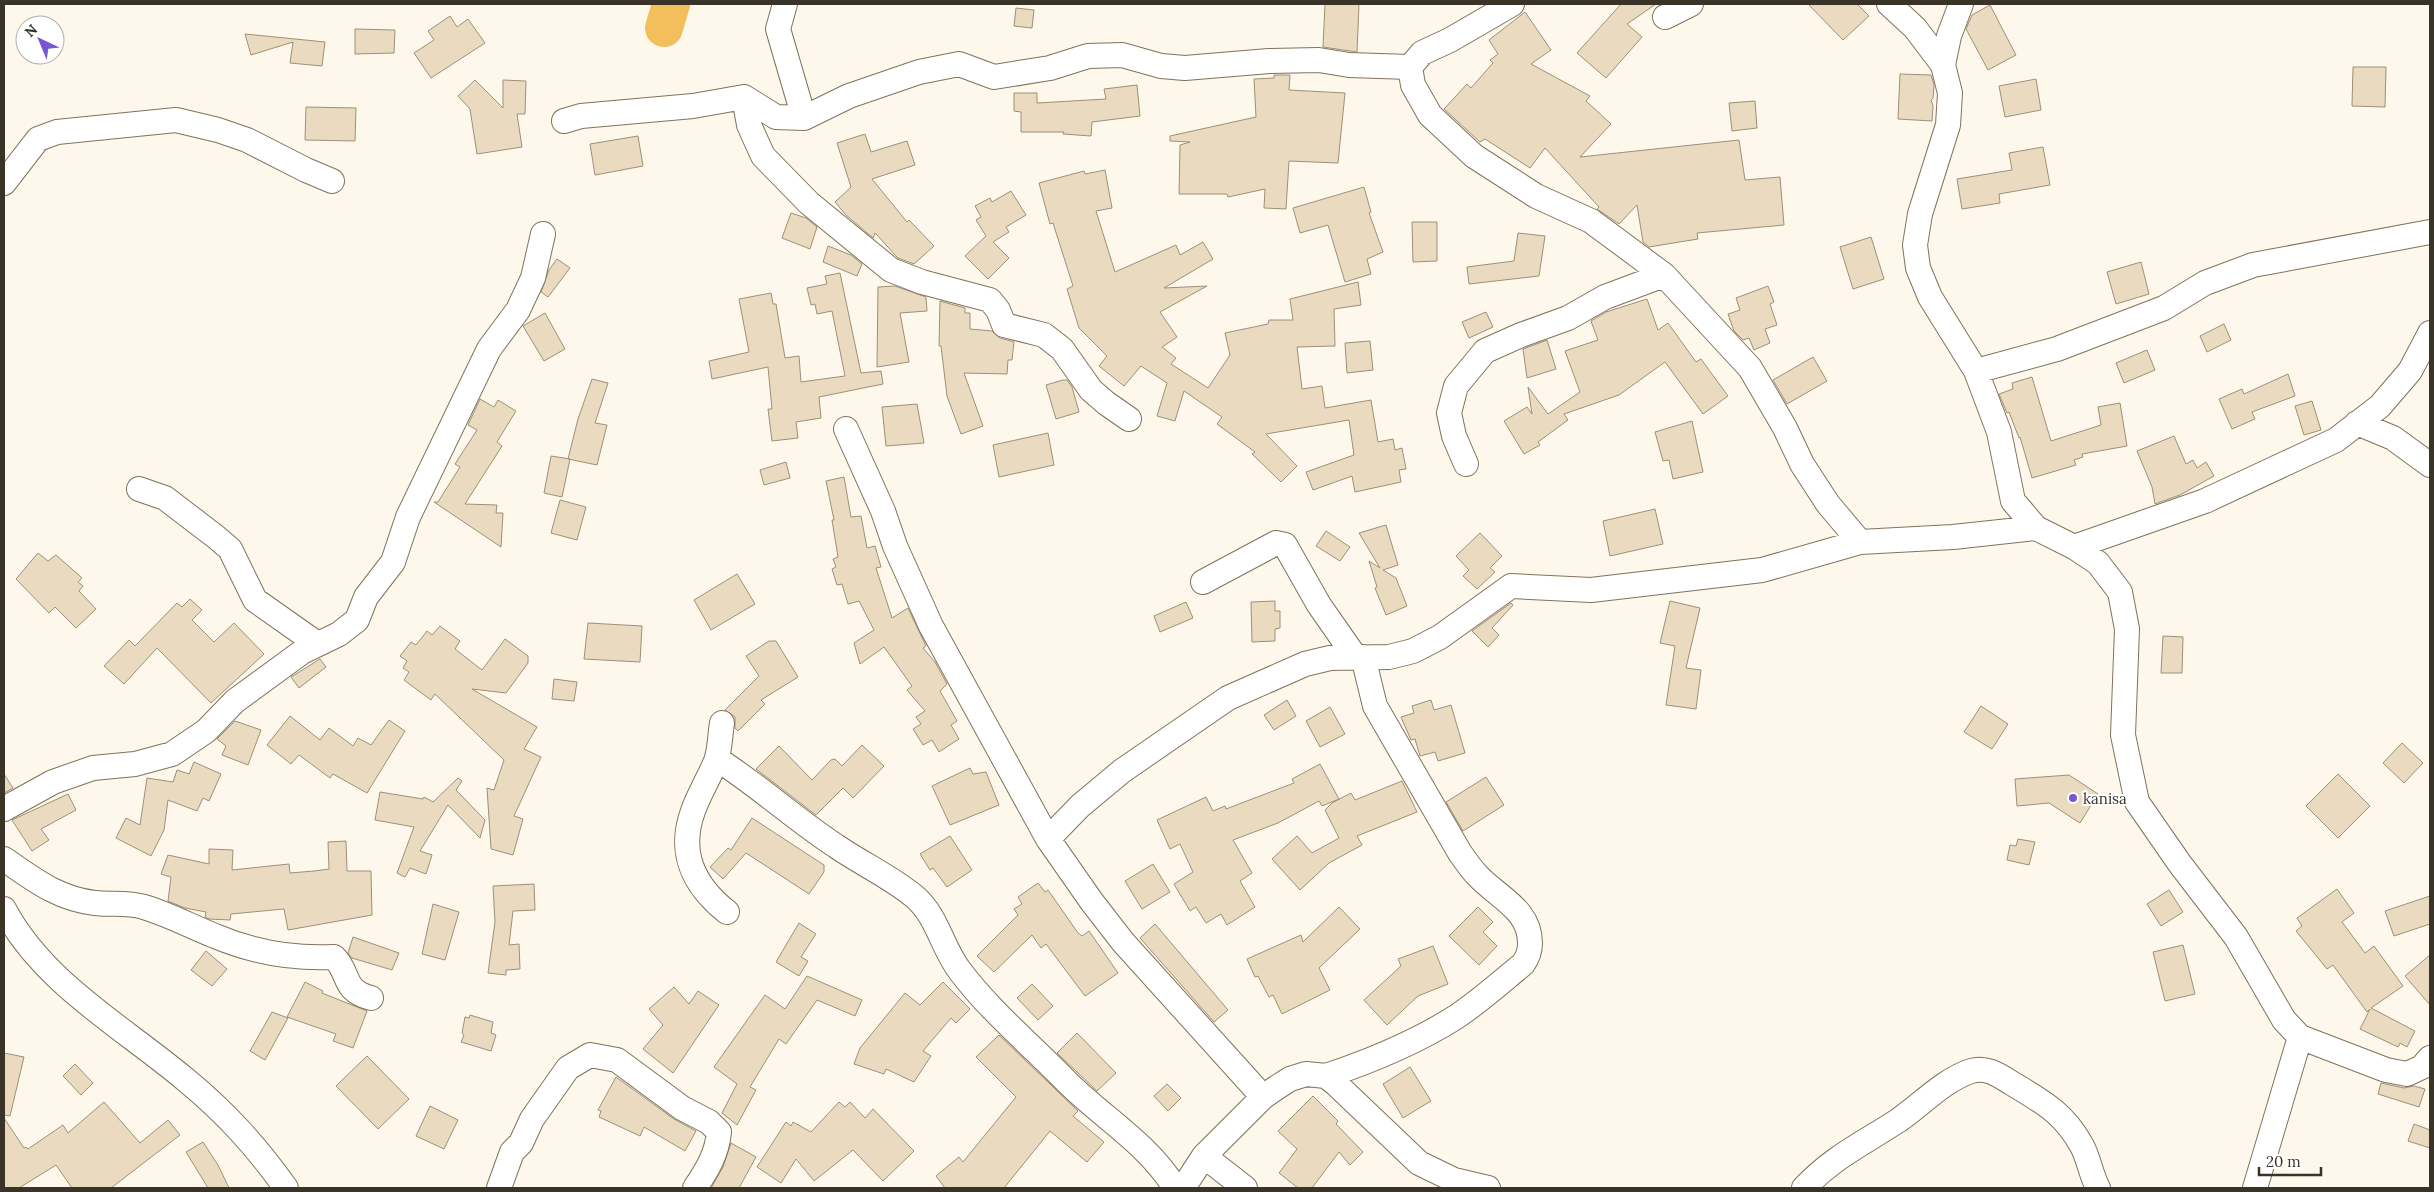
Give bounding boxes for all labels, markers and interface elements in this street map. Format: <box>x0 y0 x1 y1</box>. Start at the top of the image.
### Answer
north arrow <box>15 15 65 65</box>
text: N <box>21 20 41 41</box>
place label: kanisa <box>2083 789 2127 808</box>
marker: kanisa <box>2067 792 2079 804</box>
scale bar <box>2259 1144 2322 1176</box>
text: 20 m <box>2266 1152 2301 1171</box>

